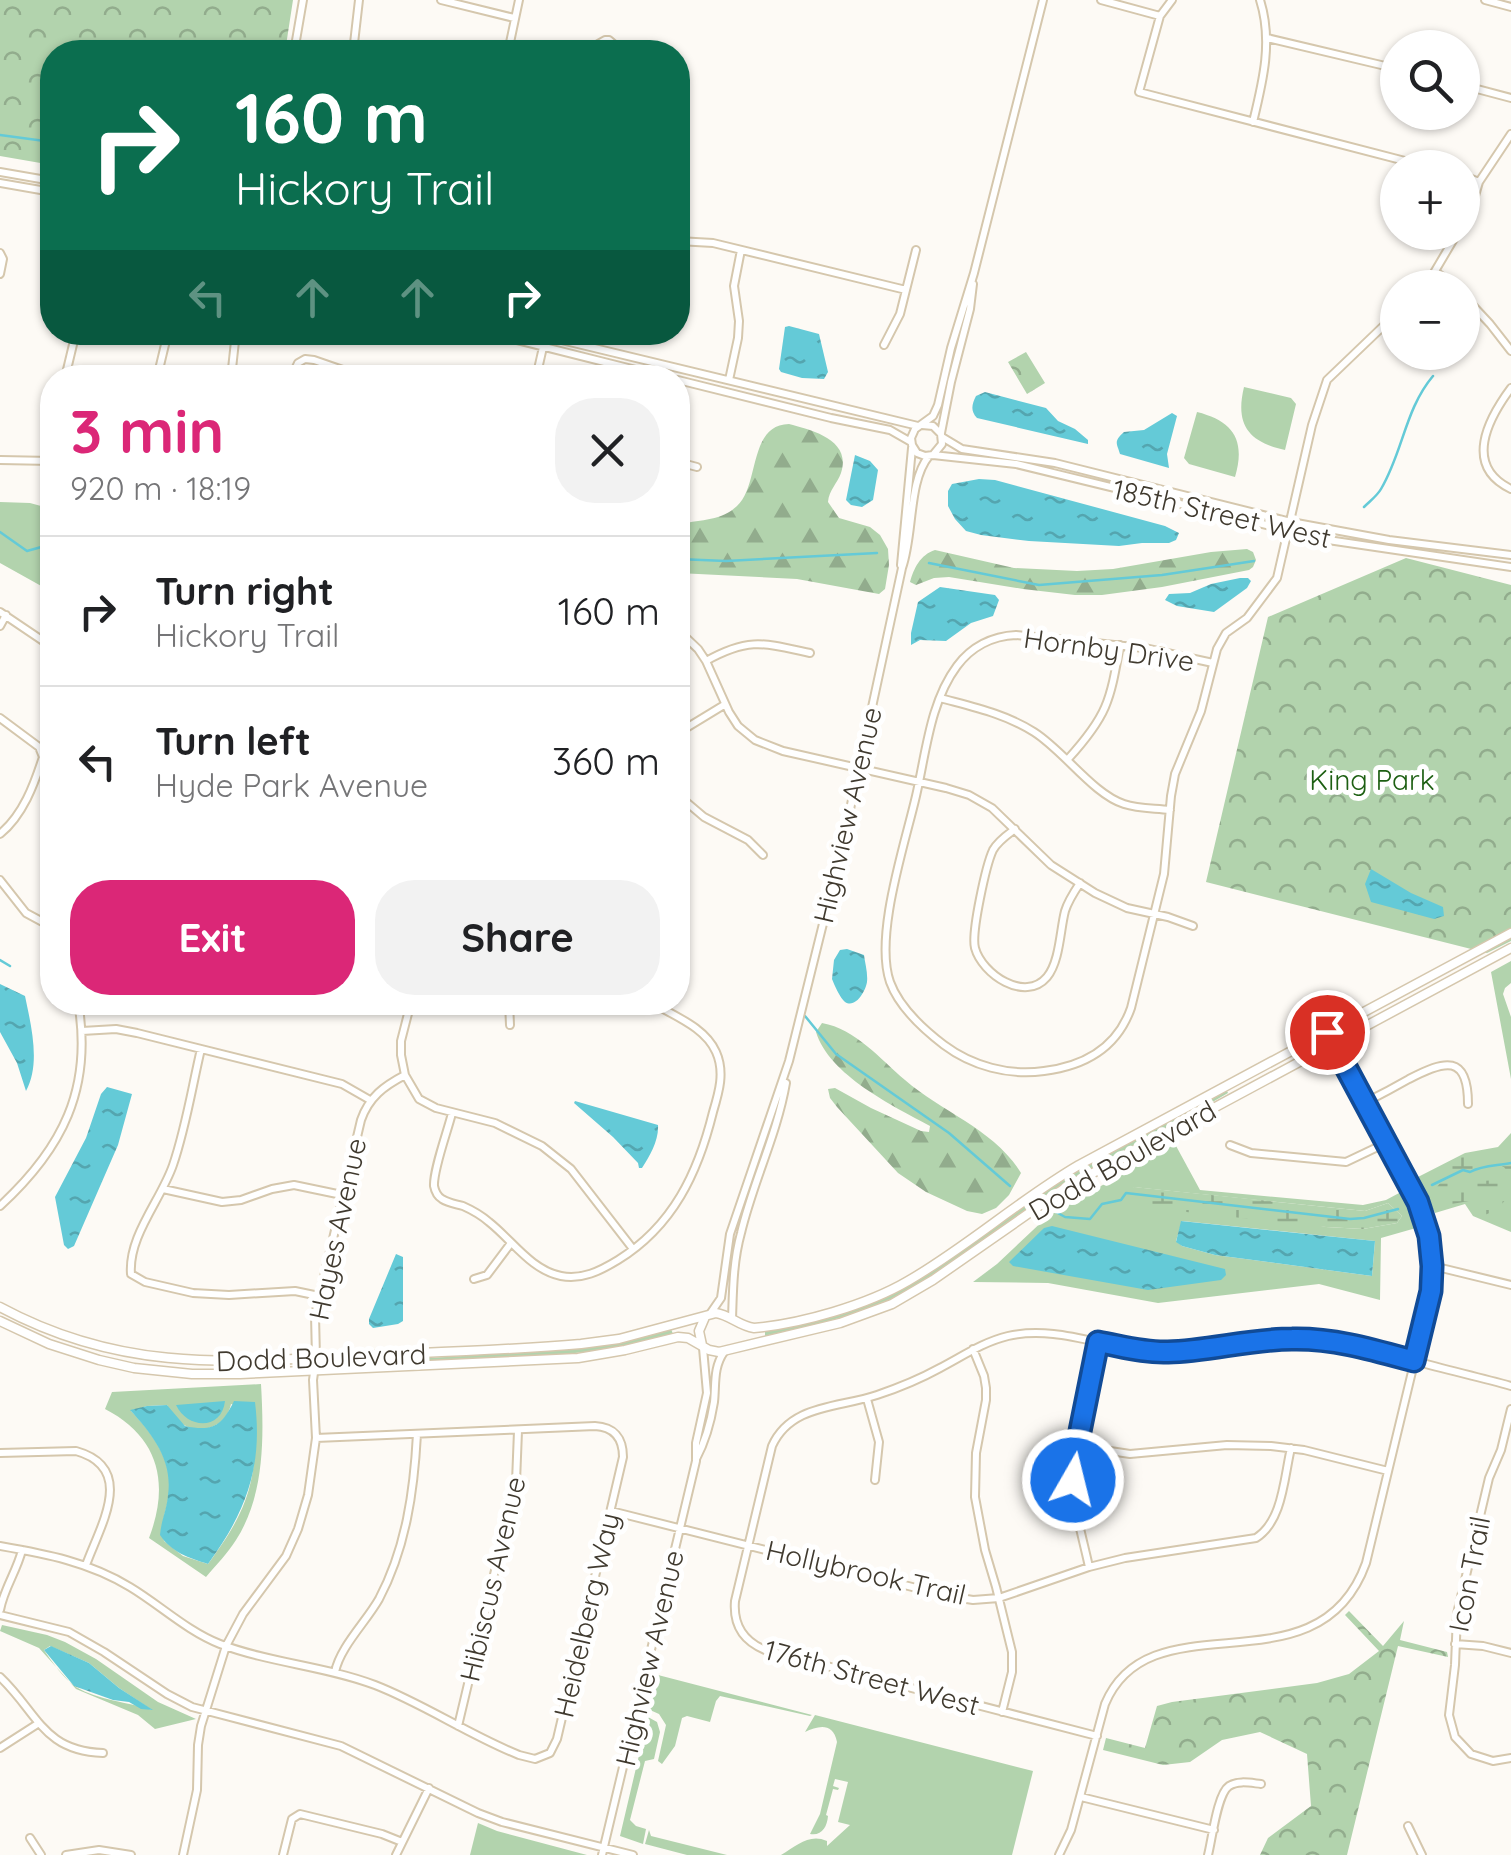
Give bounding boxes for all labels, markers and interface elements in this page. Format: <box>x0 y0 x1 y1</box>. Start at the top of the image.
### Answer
map controls <box>1380 30 1480 370</box>
button: search <box>1380 30 1480 130</box>
text: 160 m <box>235 73 428 161</box>
icon: right <box>70 80 200 210</box>
button: + <box>1380 150 1480 250</box>
text: Hickory Trail <box>235 160 494 216</box>
icon: left <box>180 270 235 325</box>
icon: ahead <box>285 270 340 325</box>
icon: ahead <box>390 270 445 325</box>
icon: right <box>495 270 550 325</box>
button: − <box>1380 270 1480 370</box>
text: 3 min <box>70 393 224 468</box>
button: close <box>555 398 660 503</box>
text: 920 m · 18:19 <box>70 468 251 508</box>
street label: 185th Street West <box>1109 471 1335 555</box>
text: Turn right <box>155 567 334 615</box>
icon: right <box>70 584 125 639</box>
text: 160 m <box>558 587 660 635</box>
text: Hickory Trail <box>155 615 339 655</box>
street label: Hornby Drive <box>1021 620 1197 678</box>
street label: Highview Avenue <box>805 704 889 926</box>
text: Turn left <box>155 717 311 765</box>
icon: left <box>70 734 125 789</box>
text: 360 m <box>552 737 660 785</box>
park label: King Park <box>1309 762 1435 797</box>
text: Hyde Park Avenue <box>155 765 428 805</box>
button: Exit <box>70 880 355 995</box>
button: Share <box>375 880 660 995</box>
pin <box>1285 990 1370 1075</box>
icon: arrive <box>1300 1005 1355 1060</box>
street label: Dodd Boulevard <box>1022 1092 1222 1228</box>
street label: Hayes Avenue <box>301 1135 373 1323</box>
street label: Dodd Boulevard <box>215 1336 427 1378</box>
position arrow <box>1021 1428 1125 1532</box>
street label: Hibiscus Avenue <box>451 1473 533 1685</box>
street label: Heidelberg Way <box>545 1509 627 1721</box>
street label: Icon Trail <box>1441 1513 1497 1635</box>
street label: Hollybrook Trail <box>763 1532 969 1612</box>
street label: Highview Avenue <box>607 1547 691 1769</box>
street label: 176th Street West <box>761 1631 983 1723</box>

